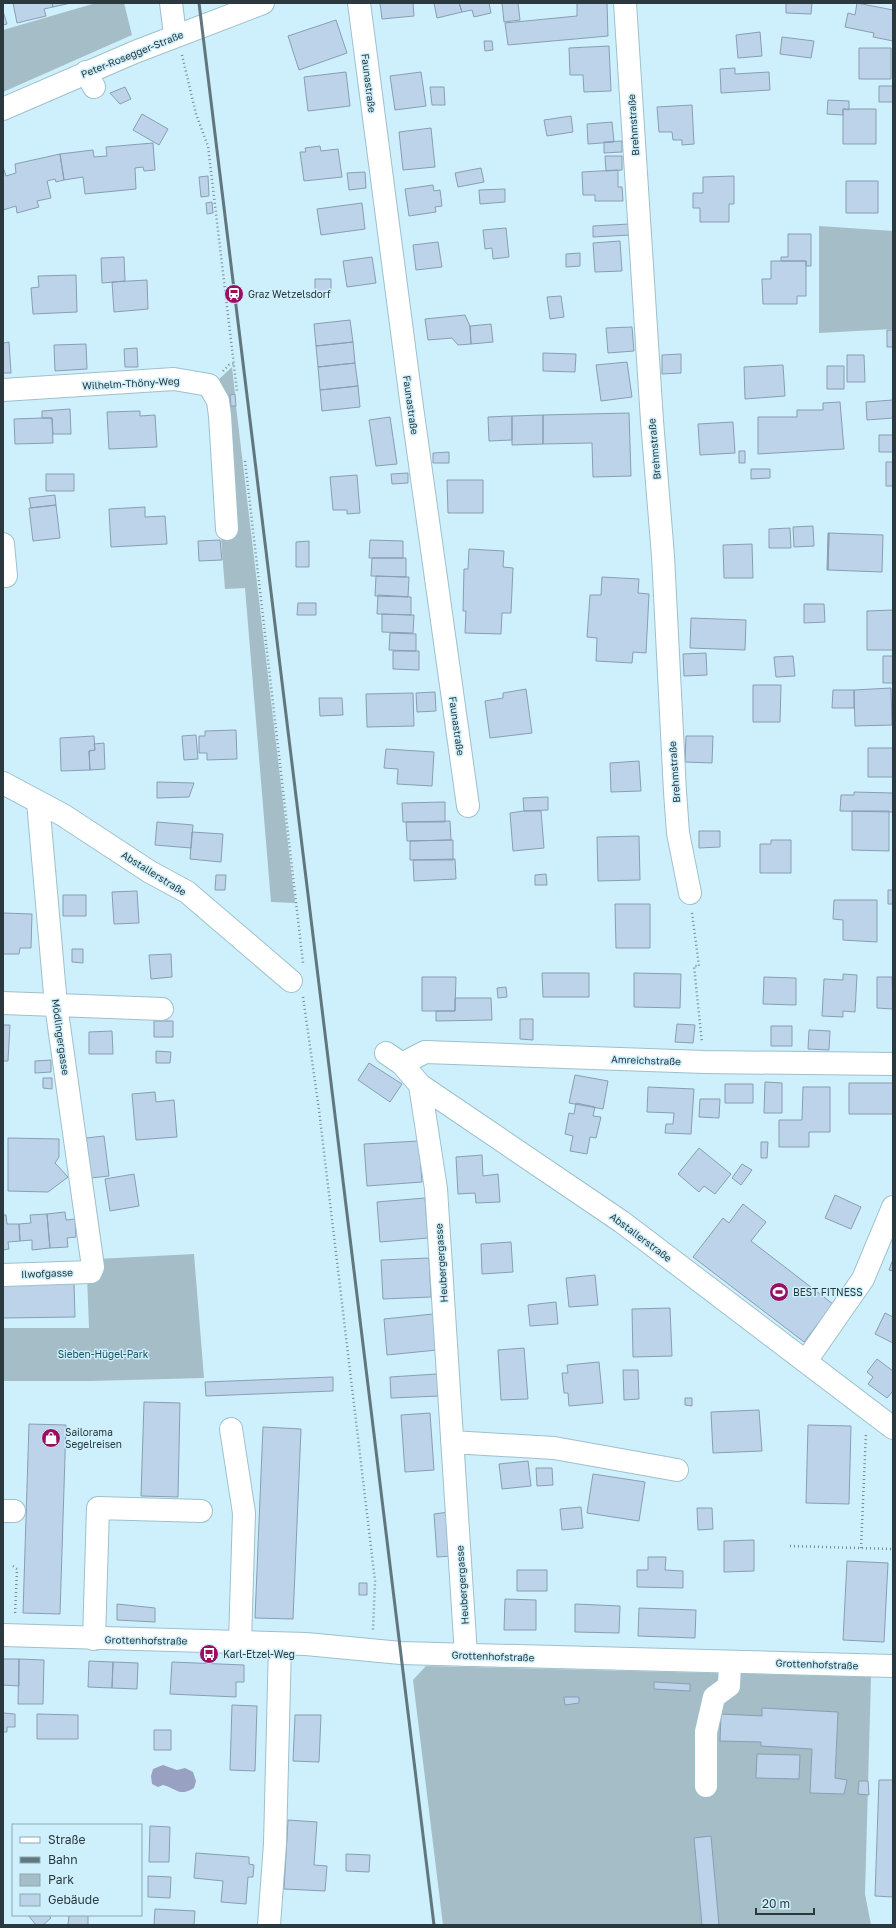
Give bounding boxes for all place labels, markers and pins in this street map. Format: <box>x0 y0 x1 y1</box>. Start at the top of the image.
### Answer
station icon: Graz Wetzelsdorf <box>223 283 245 305</box>
place label: Graz Wetzelsdorf <box>248 288 331 300</box>
sports icon: BEST FITNESS <box>768 1281 790 1303</box>
place label: BEST FITNESS <box>793 1286 863 1298</box>
place label: Sailorama Segelreisen <box>65 1426 122 1450</box>
shop icon: Sailorama Segelreisen <box>40 1427 62 1449</box>
bus stop icon: Karl-Etzel-Weg <box>198 1643 220 1665</box>
place label: Karl-Etzel-Weg <box>223 1648 295 1660</box>

